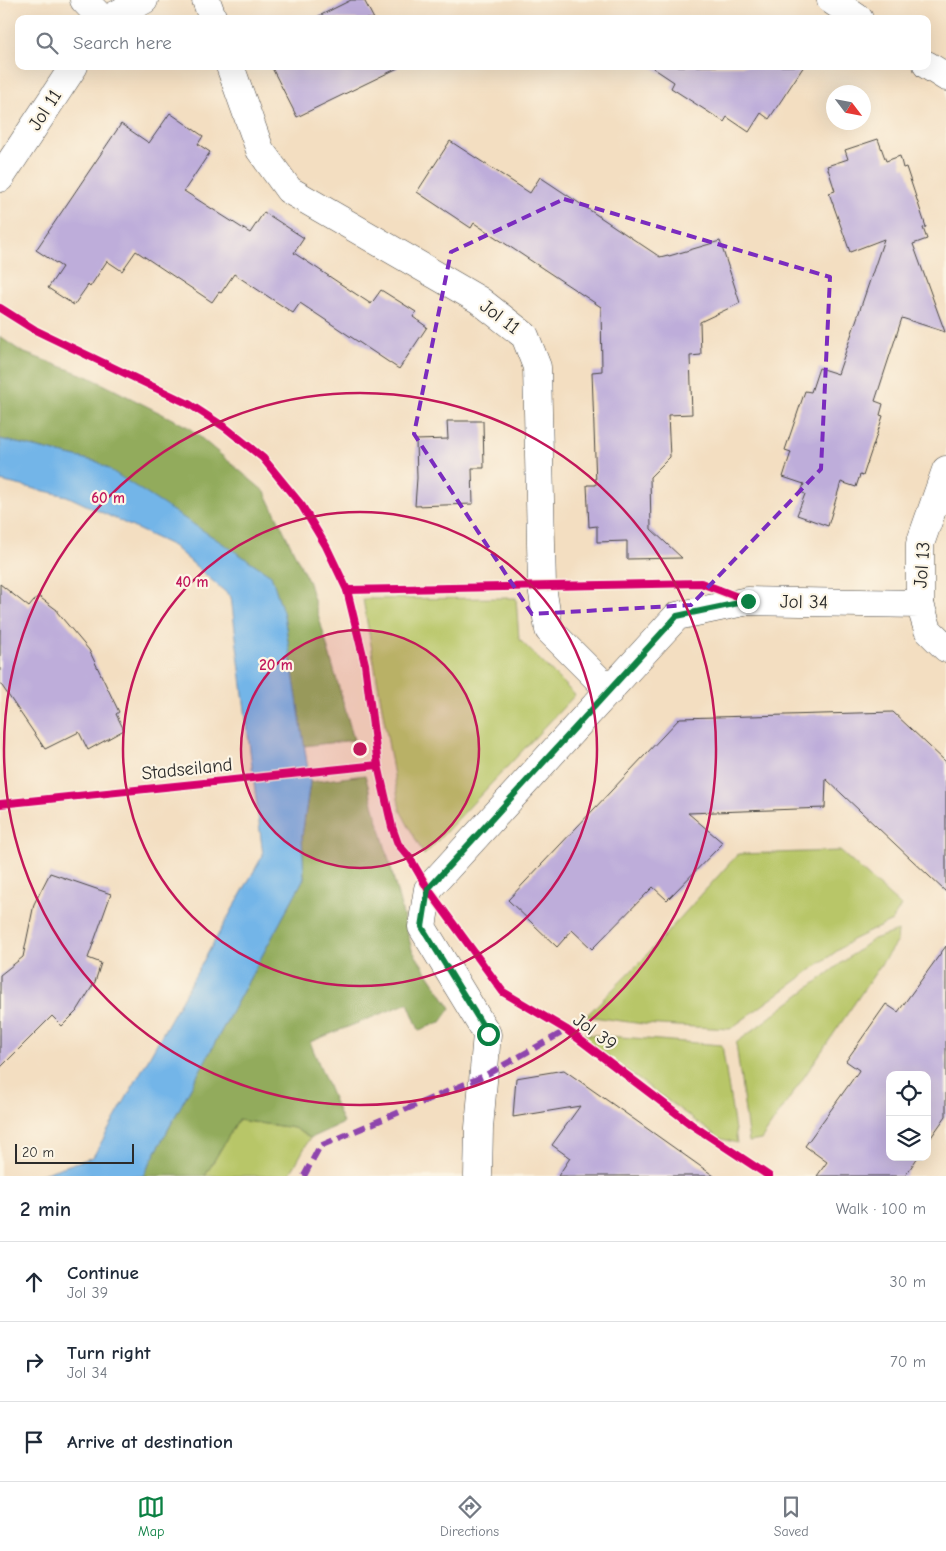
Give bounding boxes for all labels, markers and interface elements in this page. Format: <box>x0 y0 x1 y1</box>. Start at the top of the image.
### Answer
search box <box>15 15 931 70</box>
icon: search <box>33 29 61 57</box>
text: Search here <box>73 32 172 54</box>
street label: Jol 11 <box>24 85 66 135</box>
north arrow <box>826 85 871 130</box>
street label: Jol 11 <box>476 295 524 339</box>
text: 60 m <box>91 489 125 507</box>
street label: Jol 13 <box>909 541 935 589</box>
text: 40 m <box>176 573 209 591</box>
route end <box>737 590 760 613</box>
street label: Jol 34 <box>780 591 828 613</box>
text: 20 m <box>259 656 293 674</box>
centre of rings <box>351 740 369 758</box>
street label: Stadseiland <box>140 753 234 785</box>
street label: Jol 39 <box>569 1009 621 1055</box>
route start <box>477 1023 500 1046</box>
map controls <box>886 1071 931 1161</box>
button: locate <box>886 1071 931 1116</box>
button: layers <box>886 1116 931 1161</box>
scale bar <box>15 1141 134 1164</box>
text: 20 m <box>22 1144 54 1161</box>
text: 2 min <box>20 1197 71 1221</box>
text: Walk · 100 m <box>836 1200 926 1218</box>
text: Continue <box>67 1262 139 1284</box>
icon: ahead <box>20 1268 48 1296</box>
text: 30 m <box>890 1273 926 1291</box>
text: Jol 39 <box>67 1284 108 1302</box>
text: Turn right <box>67 1342 151 1364</box>
icon: right <box>20 1348 48 1376</box>
text: 70 m <box>890 1353 926 1371</box>
text: Jol 34 <box>67 1364 107 1382</box>
icon: arrive <box>20 1428 48 1456</box>
text: Arrive at destination <box>67 1431 233 1453</box>
tab: Map <box>137 1493 165 1540</box>
tab: Directions <box>440 1493 499 1540</box>
tab: Saved <box>774 1493 809 1540</box>

